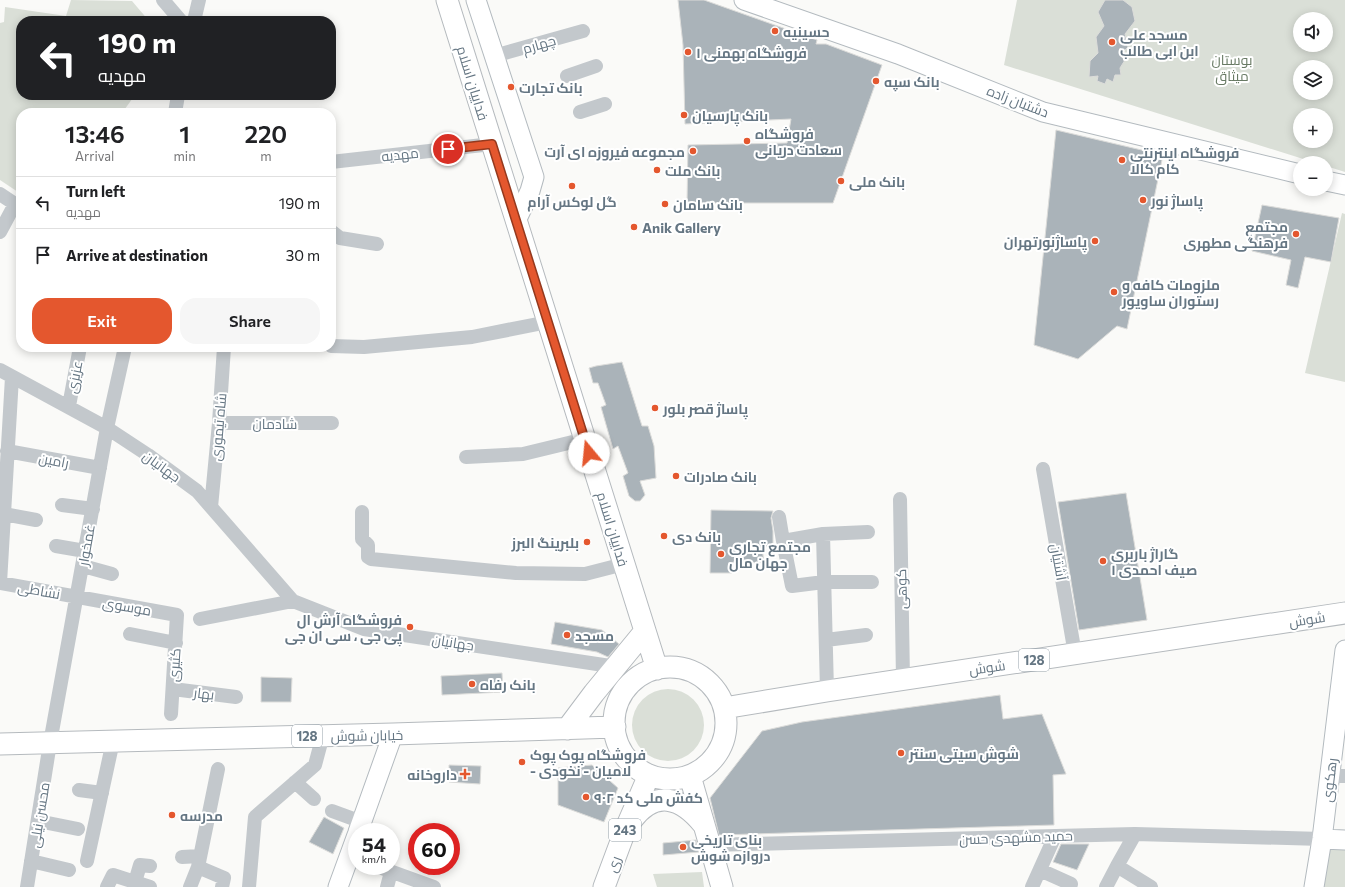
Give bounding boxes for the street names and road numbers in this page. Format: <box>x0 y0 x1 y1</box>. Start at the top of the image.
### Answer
street label: چهارم <box>521 31 558 59</box>
street label: فداییان اسلام <box>452 44 492 123</box>
street label: دشتبان زاده <box>985 81 1051 121</box>
street label: مهدیه <box>380 144 420 164</box>
street label: عزیزی <box>63 359 85 395</box>
street label: شاه تیموری <box>207 392 229 462</box>
street label: شادمان <box>253 415 297 432</box>
street label: جهانیان <box>140 447 184 485</box>
street label: رامین <box>37 449 71 471</box>
street label: فداییان اسلام <box>592 490 632 569</box>
street label: غمخوار <box>74 523 98 568</box>
street label: آشتیان <box>1047 542 1071 582</box>
street label: کوهی <box>892 569 910 609</box>
street label: نشاطی <box>17 578 61 602</box>
street label: موسوی <box>101 593 153 619</box>
street label: شوش <box>1288 608 1326 630</box>
street label: جهانیان <box>431 630 475 654</box>
street label: کثیری <box>164 648 184 682</box>
road number: 128 <box>1019 649 1049 671</box>
street label: شوش <box>968 656 1006 678</box>
street label: بهار <box>192 683 215 703</box>
road number: 128 <box>292 725 322 747</box>
street label: خیابان شوش <box>331 726 403 744</box>
street label: رهکوی <box>1318 757 1340 803</box>
street label: محسن نیلی <box>25 781 53 849</box>
road number: 243 <box>609 819 641 841</box>
street label: حمید مشهدی حسن <box>959 827 1073 847</box>
street label: ری <box>602 853 624 875</box>

